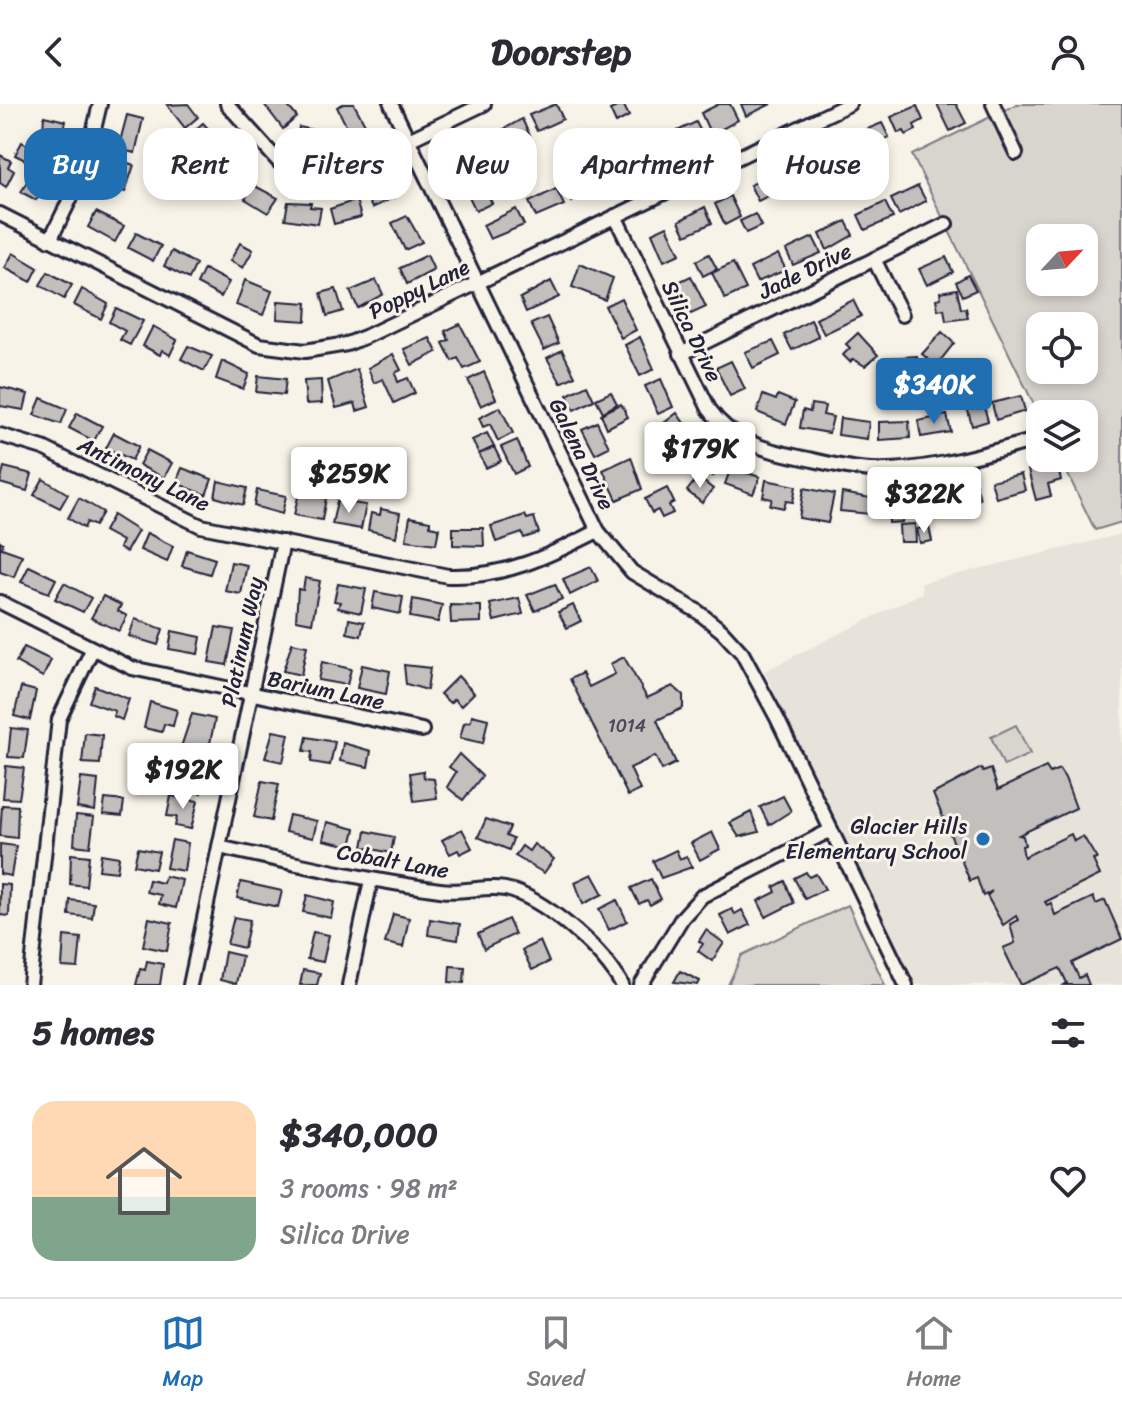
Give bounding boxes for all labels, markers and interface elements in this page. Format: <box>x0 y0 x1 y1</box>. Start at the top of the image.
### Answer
text: Doorstep <box>491 20 631 84</box>
icon: back <box>32 30 76 74</box>
icon: person <box>1046 30 1090 74</box>
chip: Buy <box>24 128 127 200</box>
chip: Rent <box>143 128 258 200</box>
chip: Filters <box>274 128 412 200</box>
chip: New <box>428 128 537 200</box>
chip: Apartment <box>553 128 741 200</box>
chip: House <box>757 128 889 200</box>
north arrow <box>1026 224 1098 296</box>
map controls <box>1026 224 1098 472</box>
street label: Jade Drive <box>751 232 858 311</box>
street label: Poppy Lane <box>362 248 477 330</box>
street label: Silica Drive <box>650 273 734 389</box>
button: locate <box>1026 312 1098 384</box>
pin: $340K <box>878 358 990 426</box>
text: $340K <box>894 361 974 407</box>
street label: Galena Drive <box>538 391 626 517</box>
button: layers <box>1026 400 1098 472</box>
pin: $179K <box>644 422 756 490</box>
street label: Antimony Lane <box>70 425 217 523</box>
text: $179K <box>662 425 738 471</box>
pin: $259K <box>293 447 405 515</box>
text: $259K <box>309 450 389 496</box>
pin: $322K <box>868 467 980 535</box>
text: $322K <box>885 470 963 516</box>
street label: Platinum Way <box>209 573 275 711</box>
street label: Barium Lane <box>264 659 388 721</box>
house number: 1014 <box>608 710 646 742</box>
pin: $192K <box>127 743 239 811</box>
text: $192K <box>145 746 221 792</box>
place label: Glacier Hills Elementary School <box>785 807 968 871</box>
marker: Glacier Hills Elementary School <box>974 830 992 848</box>
street label: Cobalt Lane <box>334 832 452 890</box>
text: 5 homes <box>32 1003 154 1063</box>
icon: filters <box>1046 1011 1090 1055</box>
text: $340,000 <box>280 1105 438 1165</box>
icon: home <box>96 1133 192 1229</box>
icon: heart <box>1046 1159 1090 1203</box>
text: 3 rooms · 98 m² <box>280 1165 458 1211</box>
text: Silica Drive <box>280 1211 410 1257</box>
tab: Map <box>161 1311 205 1398</box>
tab: Saved <box>527 1311 585 1398</box>
tab: Home <box>906 1311 961 1398</box>

